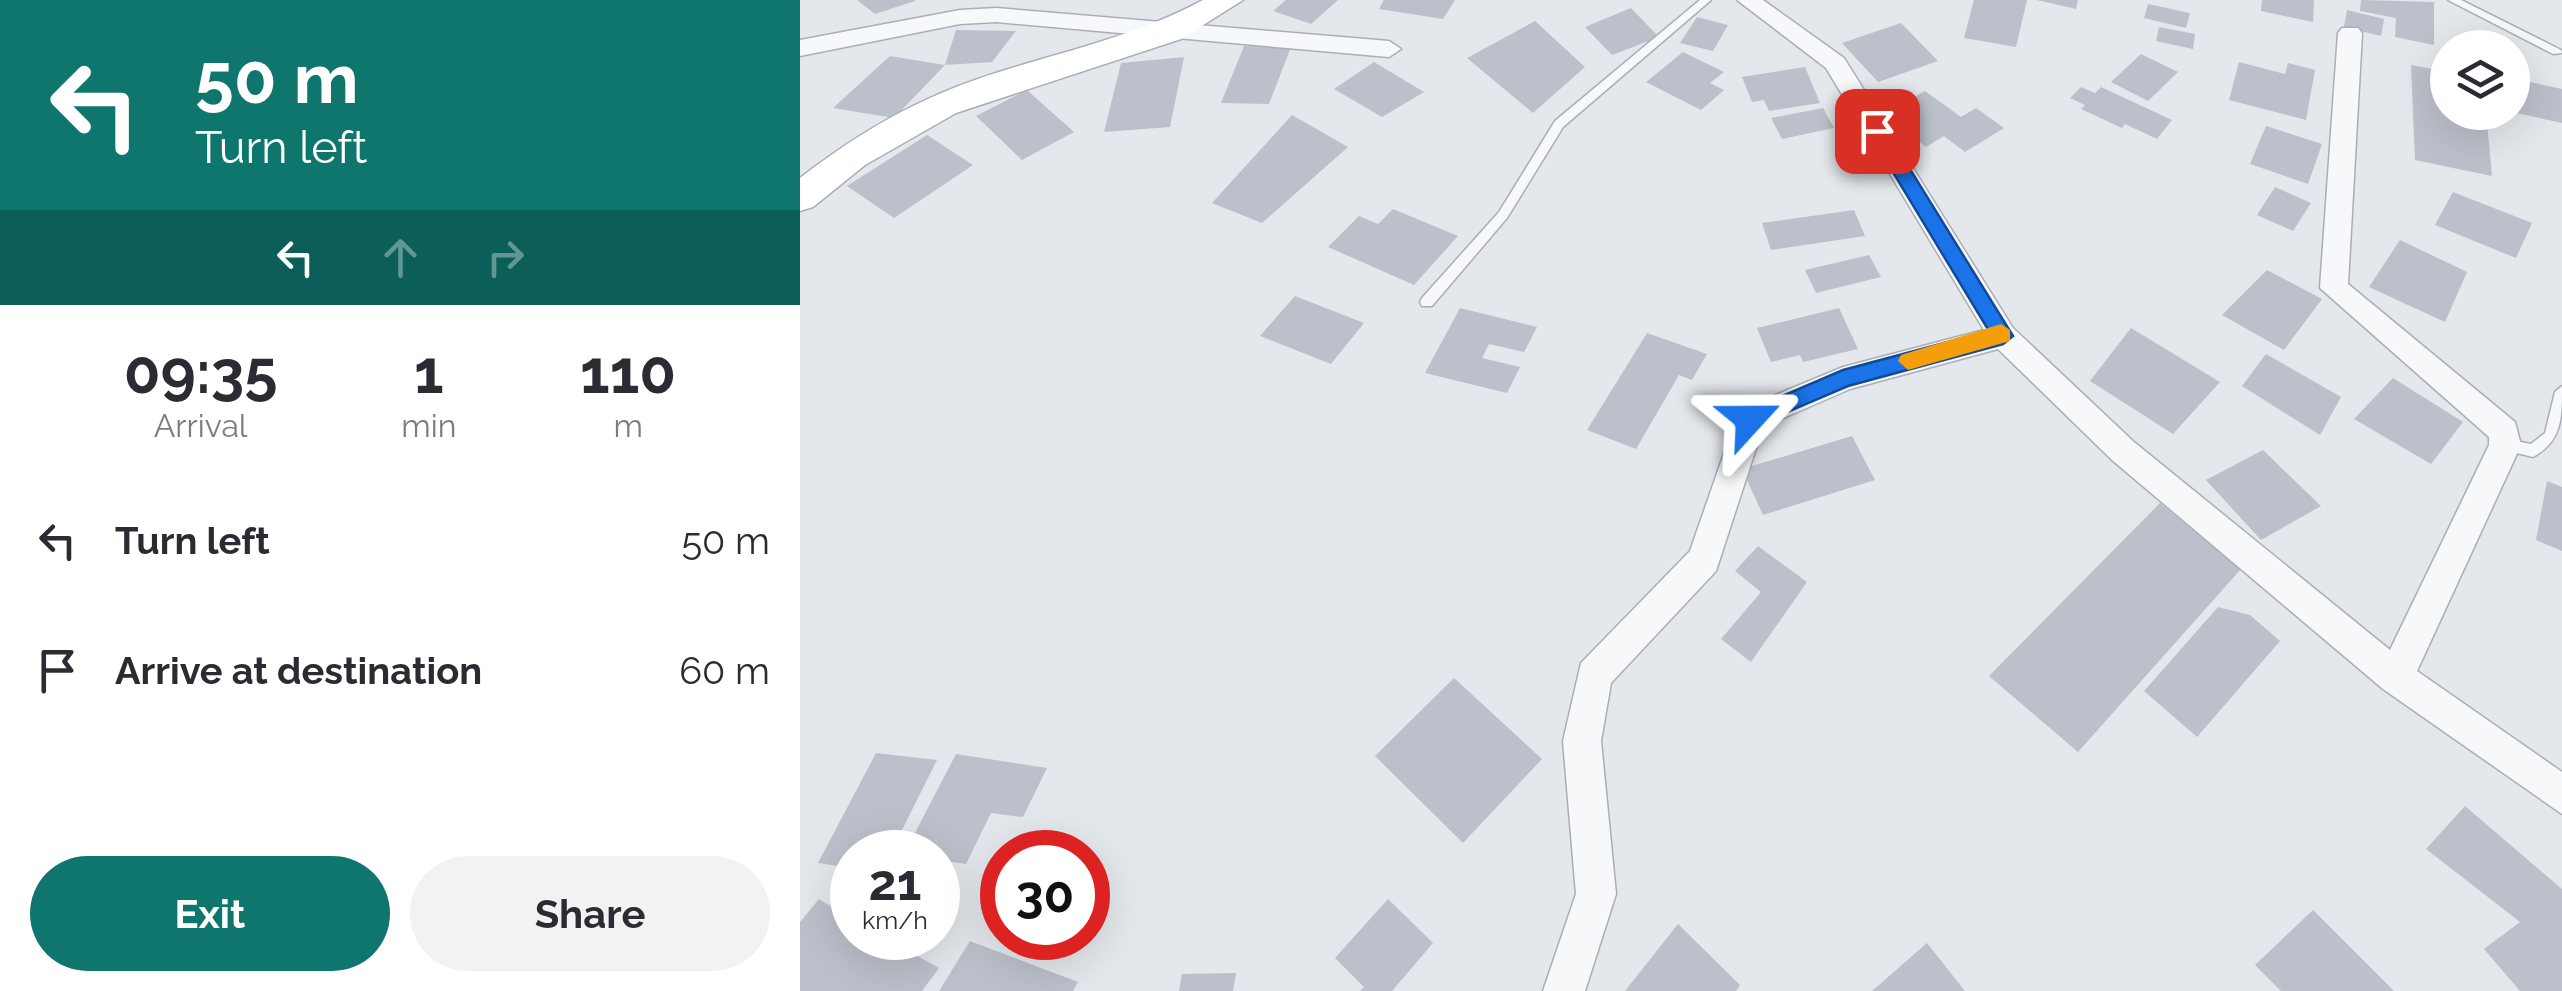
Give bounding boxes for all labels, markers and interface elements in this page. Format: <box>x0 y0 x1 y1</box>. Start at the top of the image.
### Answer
map controls <box>2430 30 2530 130</box>
button: layers <box>2430 30 2530 130</box>
text: 50 m <box>195 37 359 119</box>
icon: left <box>30 40 160 170</box>
pin <box>1835 89 1920 174</box>
icon: arrive <box>1850 104 1905 159</box>
text: Turn left <box>195 121 367 174</box>
icon: left <box>268 230 323 285</box>
icon: ahead <box>373 230 428 285</box>
icon: right <box>478 230 533 285</box>
text: 09:35 <box>124 337 278 407</box>
text: 1 <box>414 337 444 407</box>
text: 110 <box>580 337 676 407</box>
position arrow <box>1698 367 1802 471</box>
text: Arrival <box>154 407 248 444</box>
text: min <box>401 407 456 444</box>
text: m <box>613 407 643 444</box>
icon: left <box>30 513 85 568</box>
text: Turn left <box>115 518 270 563</box>
text: 50 m <box>681 518 770 563</box>
icon: arrive <box>30 643 85 698</box>
text: Arrive at destination <box>115 648 482 693</box>
text: 60 m <box>679 648 770 693</box>
speed limit sign: 30 <box>980 830 1110 960</box>
text: 21 <box>869 853 921 912</box>
button: Exit <box>30 856 390 971</box>
button: Share <box>410 856 770 971</box>
text: km/h <box>862 905 928 935</box>

